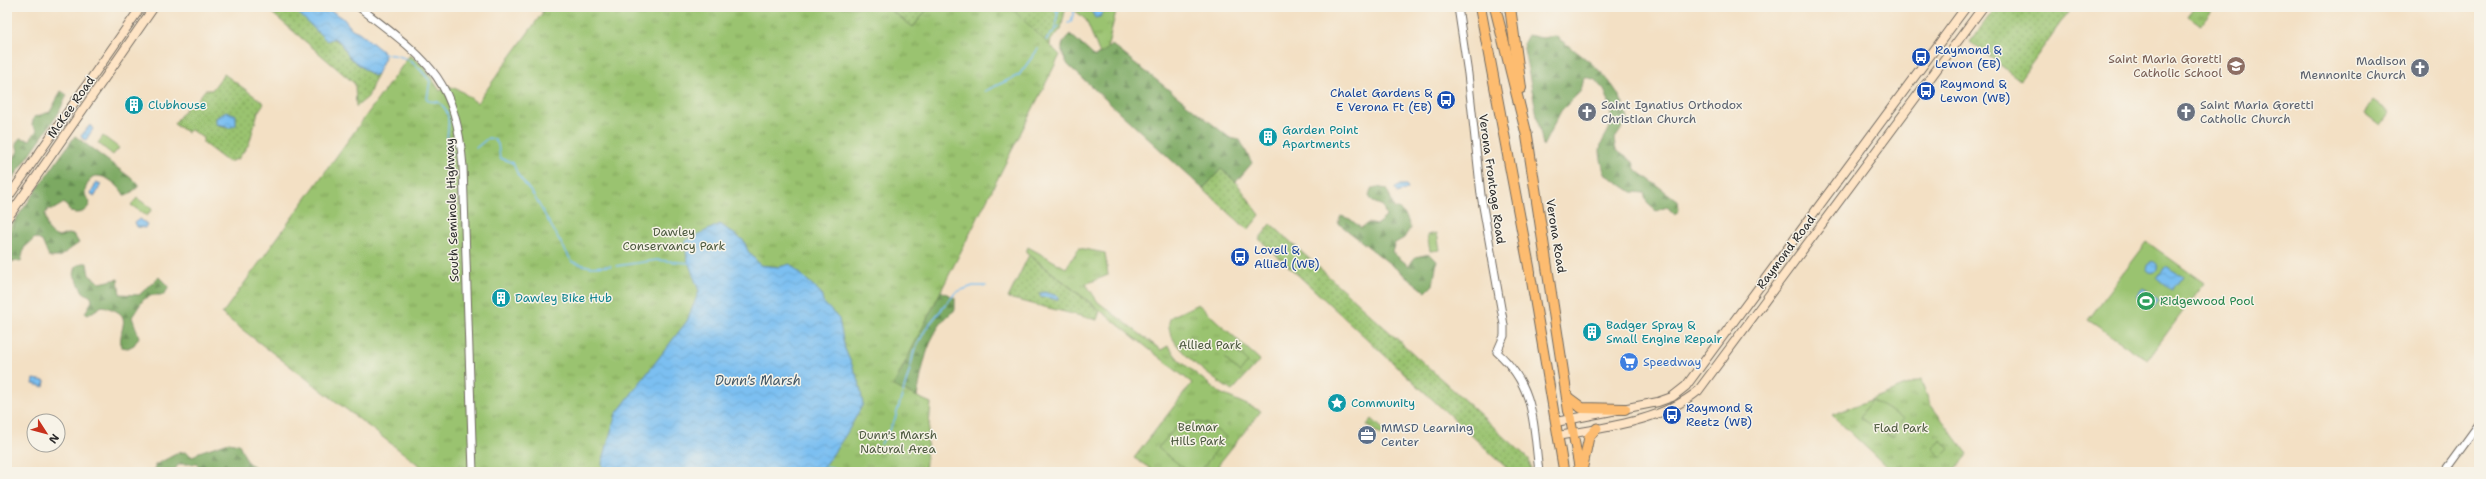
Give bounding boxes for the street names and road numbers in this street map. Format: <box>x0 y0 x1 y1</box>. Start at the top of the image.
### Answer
street label: McKee Road <box>44 72 99 141</box>
street label: Verona Frontage Road <box>1475 113 1509 245</box>
street label: South Seminole Highway <box>441 138 463 282</box>
street label: Verona Road <box>1542 198 1570 275</box>
street label: Raymond Road <box>1753 211 1819 292</box>

